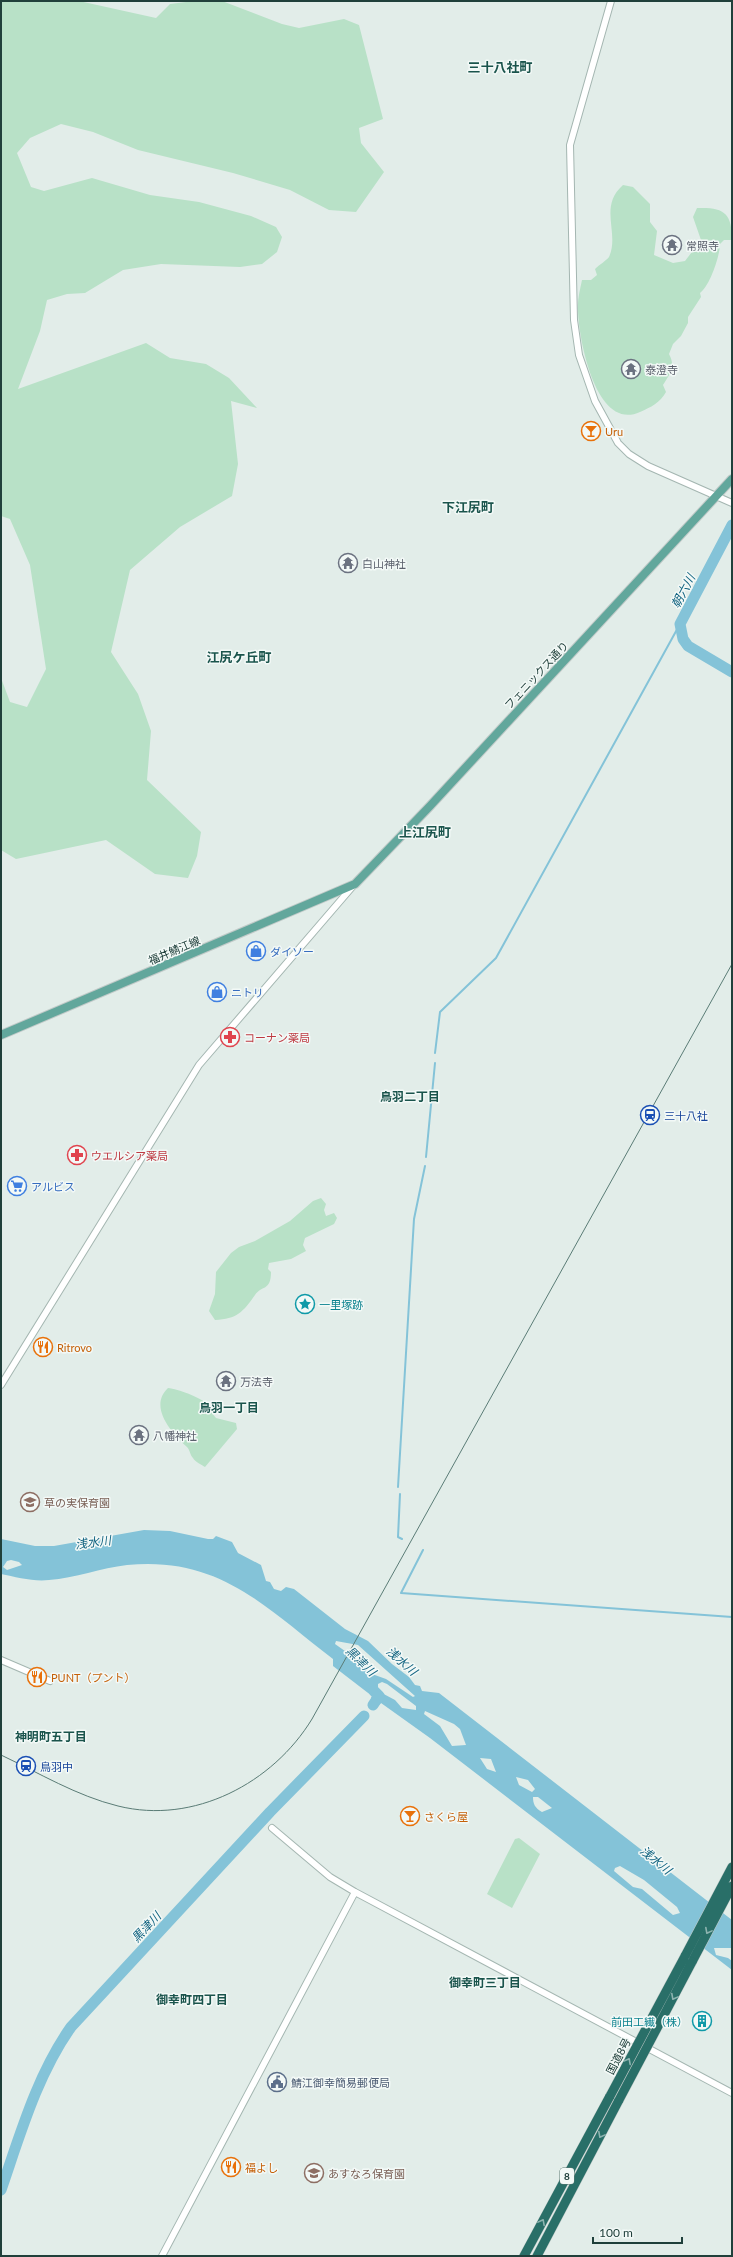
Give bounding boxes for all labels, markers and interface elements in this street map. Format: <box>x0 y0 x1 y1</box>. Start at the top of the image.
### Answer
district label: 三十八社町 <box>467 59 533 75</box>
temple icon: 常照寺 <box>661 234 683 256</box>
place label: 常照寺 <box>686 239 719 252</box>
temple icon: 泰澄寺 <box>620 358 642 380</box>
place label: 泰澄寺 <box>645 363 678 376</box>
bar icon: Uru <box>580 420 602 442</box>
place label: Uru <box>605 425 623 438</box>
district label: 下江尻町 <box>442 499 494 515</box>
temple icon: 白山神社 <box>337 552 359 574</box>
place label: 白山神社 <box>362 557 406 570</box>
water label: 朝六川 <box>668 570 699 610</box>
street label: フェニックス通り <box>501 639 571 711</box>
district label: 江尻ケ丘町 <box>206 649 272 665</box>
district label: 上江尻町 <box>399 824 451 840</box>
street label: 福井鯖江線 <box>146 933 202 967</box>
shop icon: ダイソー <box>245 940 267 962</box>
place label: ダイソー <box>270 945 314 958</box>
shop icon: ニトリ <box>206 981 228 1003</box>
place label: ニトリ <box>231 986 264 999</box>
pharmacy icon: コーナン薬局 <box>219 1026 241 1048</box>
place label: コーナン薬局 <box>244 1031 310 1044</box>
district label: 鳥羽二丁目 <box>380 1089 440 1104</box>
station icon: 三十八社 <box>639 1104 661 1126</box>
place label: 三十八社 <box>664 1109 708 1122</box>
pharmacy icon: ウエルシア薬局 <box>66 1144 88 1166</box>
place label: ウエルシア薬局 <box>91 1149 168 1162</box>
supermarket icon: アルビス <box>6 1175 28 1197</box>
place label: アルビス <box>31 1180 75 1193</box>
place icon: 一里塚跡 <box>294 1293 316 1315</box>
place label: 一里塚跡 <box>319 1298 363 1311</box>
restaurant icon: Ritrovo <box>32 1336 54 1358</box>
place label: Ritrovo <box>57 1341 92 1354</box>
temple icon: 万法寺 <box>215 1370 237 1392</box>
place label: 万法寺 <box>240 1375 273 1388</box>
district label: 鳥羽一丁目 <box>199 1400 259 1415</box>
temple icon: 八幡神社 <box>128 1424 150 1446</box>
place label: 八幡神社 <box>153 1429 197 1442</box>
school or university icon: 草の実保育園 <box>19 1491 41 1513</box>
place label: 草の実保育園 <box>44 1496 110 1509</box>
water label: 浅水川 <box>74 1532 114 1552</box>
water label: 黒津川 <box>343 1643 381 1680</box>
water label: 浅水川 <box>384 1643 422 1680</box>
restaurant icon: PUNT（プント） <box>26 1666 48 1688</box>
place label: PUNT（プント） <box>51 1671 136 1684</box>
district label: 神明町五丁目 <box>15 1729 87 1744</box>
station icon: 鳥羽中 <box>15 1755 37 1777</box>
place label: 鳥羽中 <box>40 1760 73 1773</box>
bar icon: さくら屋 <box>399 1805 421 1827</box>
place label: さくら屋 <box>424 1810 468 1823</box>
water label: 浅水川 <box>637 1843 676 1879</box>
water label: 黒津川 <box>128 1907 165 1945</box>
one-way arrow <box>706 1927 713 1934</box>
district label: 御幸町三丁目 <box>449 1975 521 1990</box>
district label: 御幸町四丁目 <box>156 1992 228 2007</box>
one-way arrow <box>671 1993 678 2000</box>
building icon: 前田工繊（株） <box>691 2010 713 2032</box>
place label: 前田工繊（株） <box>611 2015 688 2028</box>
street label: 国道8号 <box>603 2036 633 2076</box>
one-way arrow <box>624 2058 631 2065</box>
public building icon: 鯖江御幸簡易郵便局 <box>266 2071 288 2093</box>
place label: 鯖江御幸簡易郵便局 <box>291 2076 390 2089</box>
one-way arrow <box>598 2131 606 2138</box>
restaurant icon: 福よし <box>220 2156 242 2178</box>
place label: 福よし <box>245 2161 278 2174</box>
school or university icon: あすなろ保育園 <box>303 2162 325 2184</box>
place label: あすなろ保育園 <box>328 2167 405 2180</box>
road number: 8 <box>560 2168 574 2184</box>
one-way arrow <box>538 2218 545 2226</box>
scale bar <box>593 2219 682 2245</box>
text: 100 m <box>599 2225 633 2240</box>

